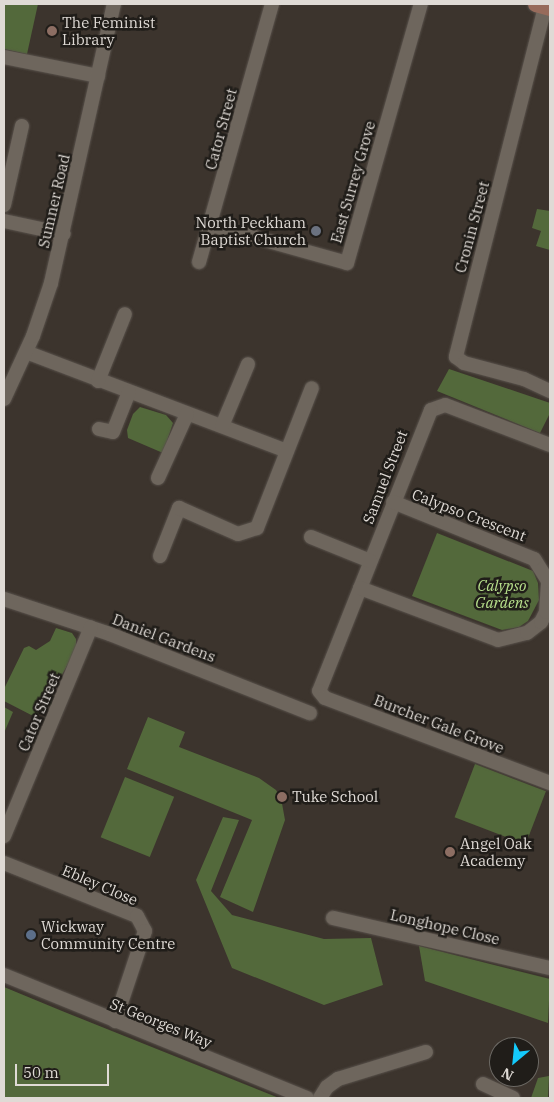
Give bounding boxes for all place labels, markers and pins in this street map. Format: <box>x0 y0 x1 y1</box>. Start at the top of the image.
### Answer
place label: The Feminist Library <box>62 13 155 48</box>
marker: The Feminist Library <box>46 25 58 37</box>
place label: North Peckham Baptist Church <box>196 213 306 248</box>
marker: North Peckham Baptist Church <box>310 225 322 237</box>
place label: Tuke School <box>292 788 378 806</box>
marker: Tuke School <box>276 791 288 803</box>
place label: Angel Oak Academy <box>460 834 532 869</box>
marker: Angel Oak Academy <box>444 846 456 858</box>
place label: Wickway Community Centre <box>41 917 175 952</box>
marker: Wickway Community Centre <box>25 929 37 941</box>

